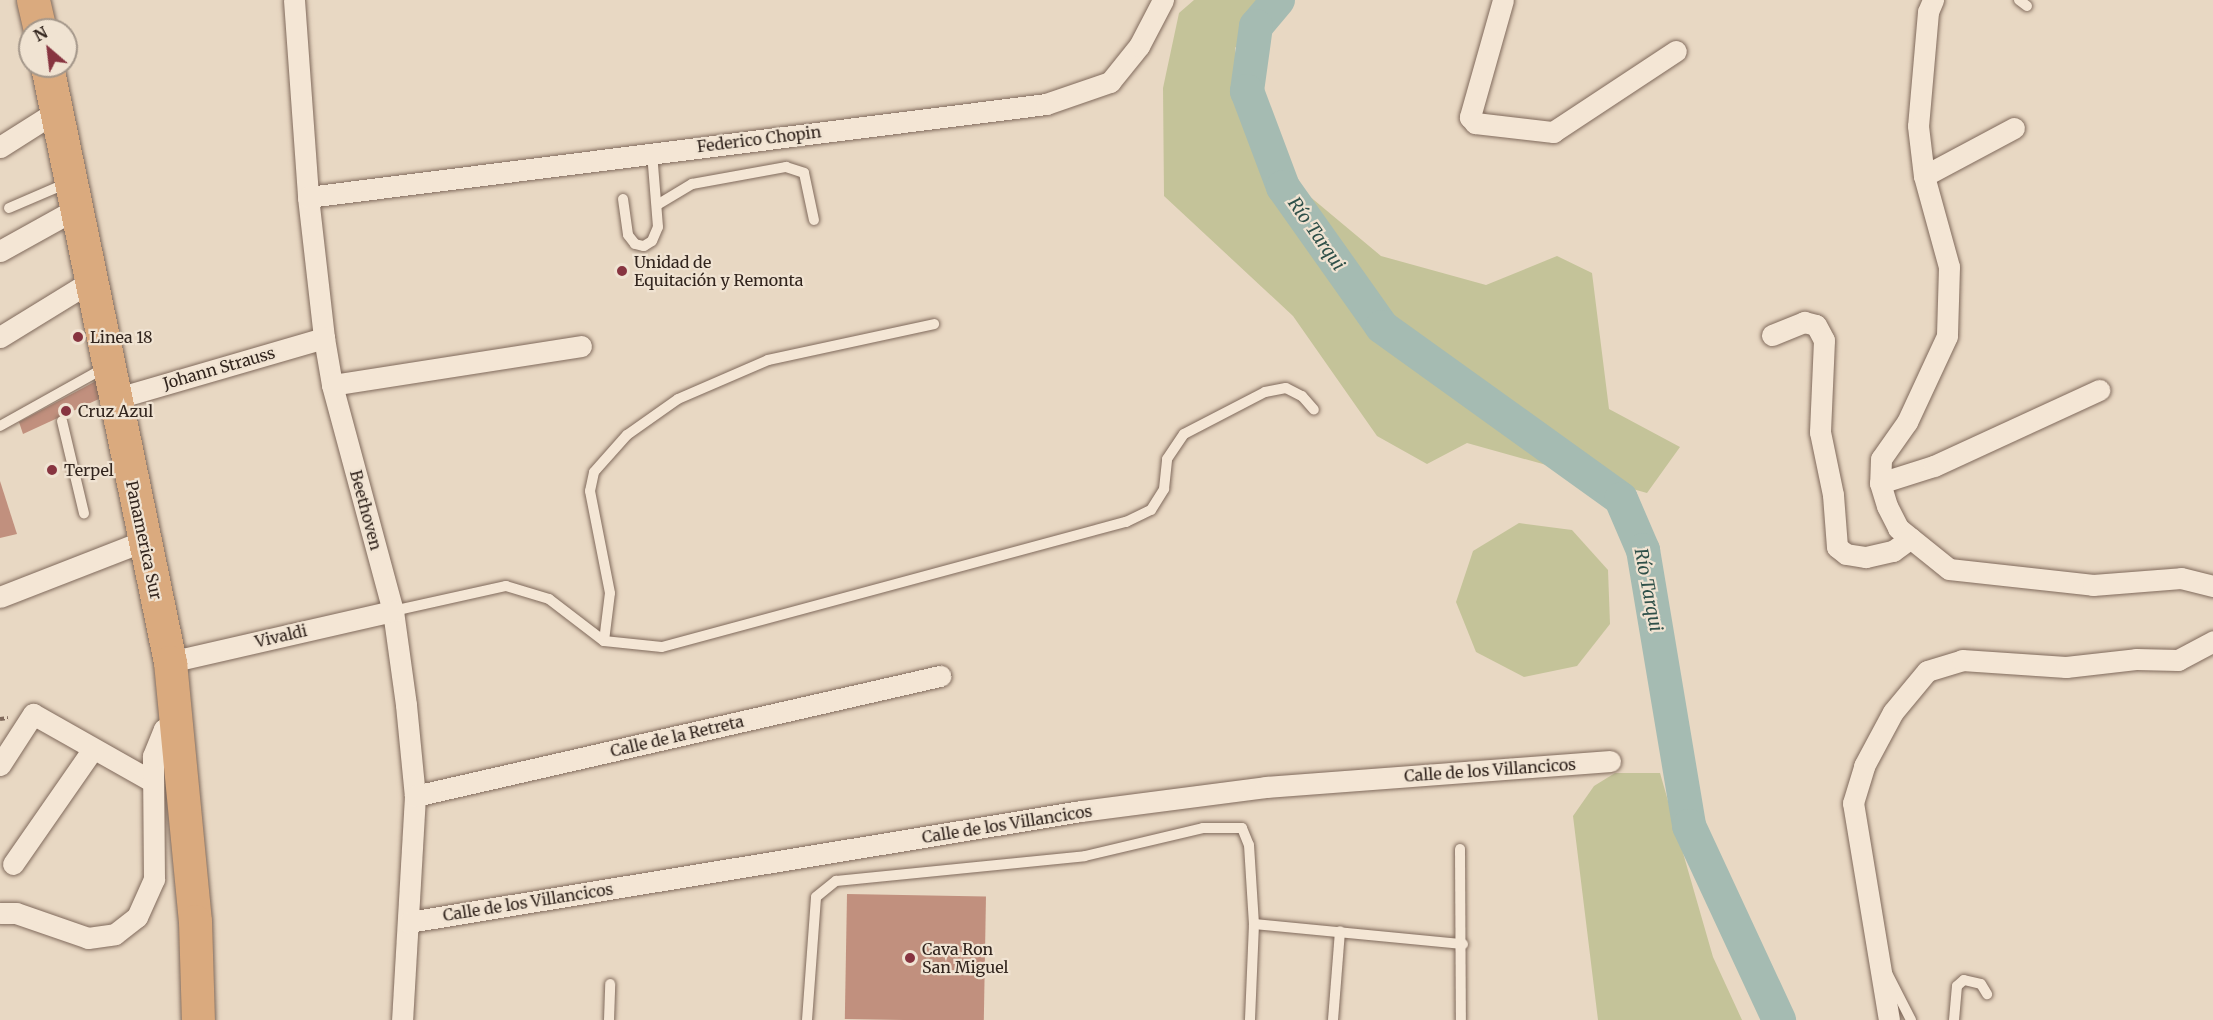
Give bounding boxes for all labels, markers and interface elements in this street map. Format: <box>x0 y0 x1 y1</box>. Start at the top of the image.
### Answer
north arrow <box>18 18 78 78</box>
text: N <box>30 22 51 46</box>
street label: Federico Chopin <box>696 122 822 156</box>
water label: Río Tarqui <box>1283 193 1349 275</box>
place label: Unidad de Equitación y Remonta <box>634 252 803 290</box>
marker: Unidad de Equitación y Remonta <box>615 264 629 278</box>
place label: Linea 18 <box>90 327 153 347</box>
marker: Linea 18 <box>71 330 85 344</box>
street label: Johann Strauss <box>161 343 277 393</box>
place label: Cruz Azul <box>78 401 153 421</box>
marker: Cruz Azul <box>59 404 73 418</box>
place label: Terpel <box>64 460 114 480</box>
marker: Terpel <box>45 463 59 477</box>
street label: Beethoven <box>346 468 386 552</box>
street label: Panamerica Sur <box>122 479 166 601</box>
water label: Río Tarqui <box>1629 546 1667 634</box>
street label: Vivaldi <box>253 621 309 651</box>
street label: Calle de la Retreta <box>608 711 746 761</box>
street label: Calle de los Villancicos <box>1403 754 1577 786</box>
street label: Calle de los Villancicos <box>920 801 1094 847</box>
street label: Calle de los Villancicos <box>441 879 615 925</box>
place label: Cava Ron San Miguel <box>922 939 1009 977</box>
marker: Cava Ron San Miguel <box>903 951 917 965</box>

